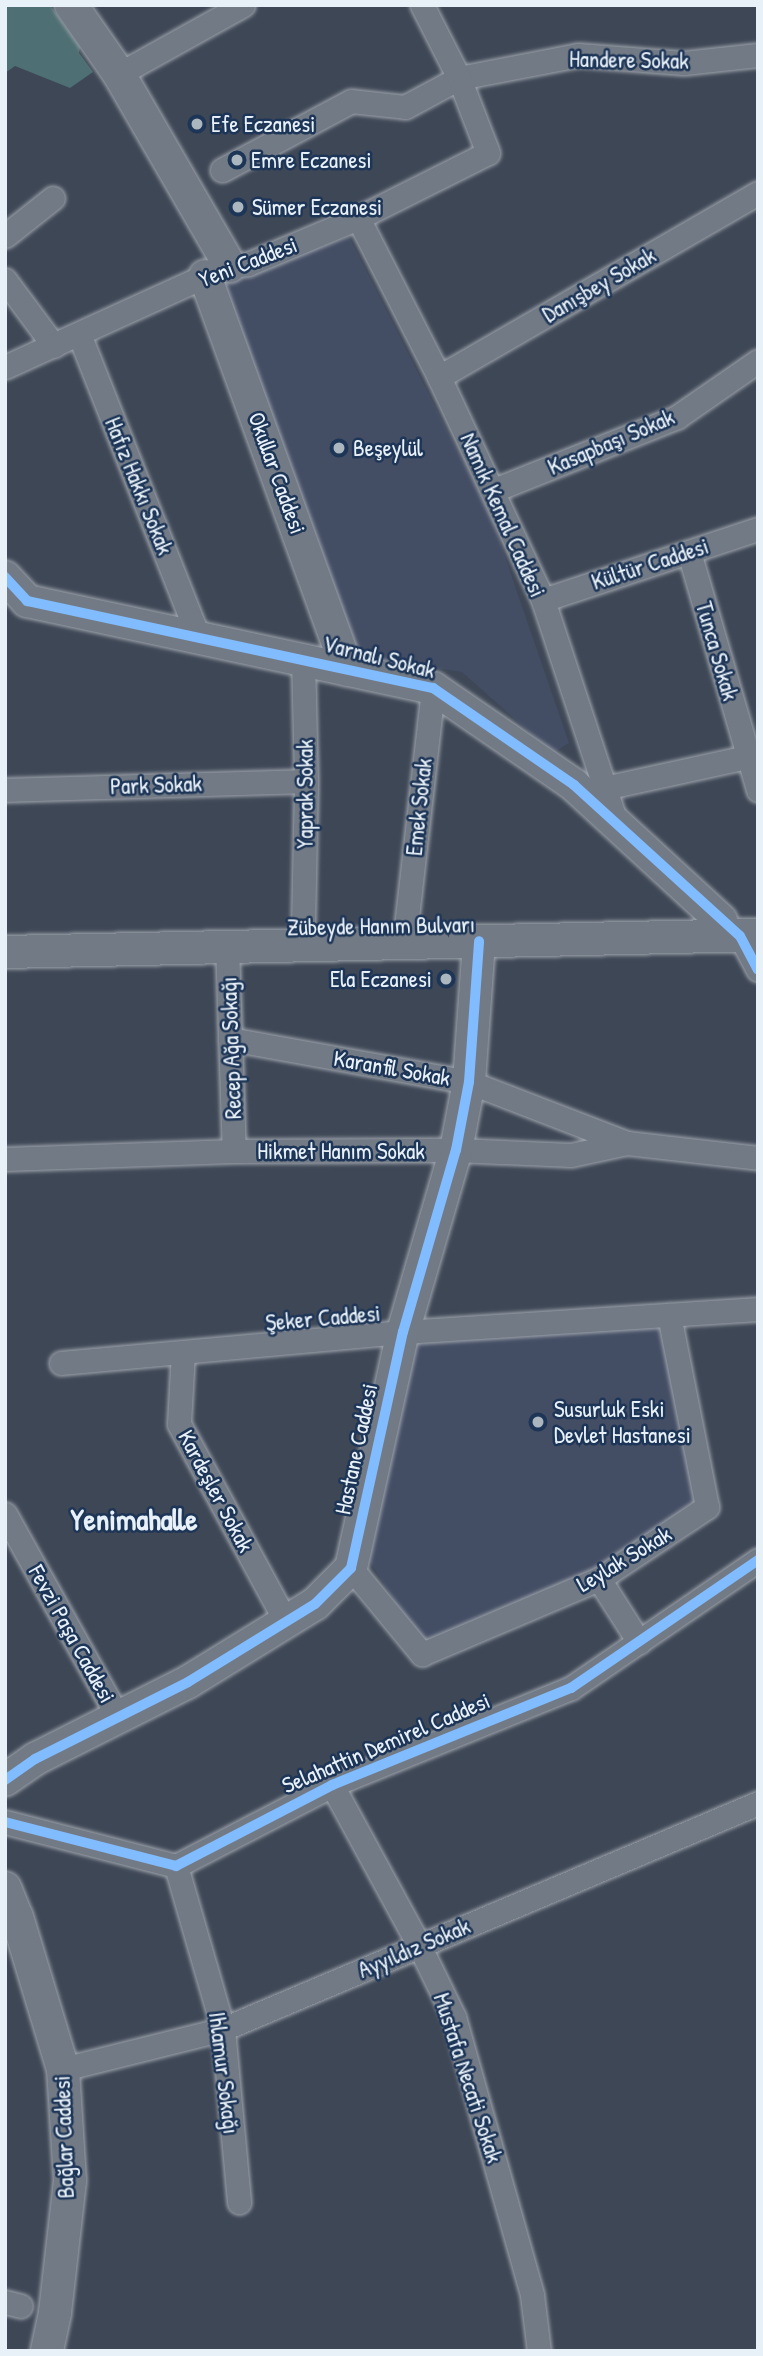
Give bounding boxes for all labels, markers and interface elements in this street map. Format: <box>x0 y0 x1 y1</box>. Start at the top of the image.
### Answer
street label: Handere Sokak <box>569 45 689 75</box>
place label: Efe Eczanesi <box>211 110 315 138</box>
marker: Efe Eczanesi <box>189 116 205 132</box>
place label: Emre Eczanesi <box>251 146 372 174</box>
marker: Emre Eczanesi <box>229 152 245 168</box>
place label: Sümer Eczanesi <box>252 193 382 221</box>
marker: Sümer Eczanesi <box>230 199 246 215</box>
street label: Yeni Caddesi <box>195 231 301 293</box>
street label: Danışbey Sokak <box>538 242 660 328</box>
street label: Kasapbaşı Sokak <box>544 403 678 481</box>
street label: Okullar Caddesi <box>242 408 312 538</box>
street label: Hafız Hakkı Sokak <box>99 413 179 559</box>
street label: Namık Kemal Caddesi <box>454 429 552 601</box>
place label: Beşeylül <box>353 434 423 462</box>
marker: Beşeylül <box>331 440 347 456</box>
street label: Kültür Caddesi <box>588 532 712 596</box>
street label: Tunca Sokak <box>690 598 744 704</box>
street label: Varnalı Sokak <box>320 630 438 684</box>
street label: Yaprak Sokak <box>291 739 319 849</box>
street label: Emek Sokak <box>400 757 438 857</box>
street label: Park Sokak <box>110 770 202 800</box>
street label: Zübeyde Hanım Bulvarı <box>287 911 475 941</box>
place label: Ela Eczanesi <box>330 965 432 993</box>
marker: Ela Eczanesi <box>438 971 454 987</box>
street label: Recep Ağa Sokağı <box>215 976 247 1120</box>
street label: Karanfil Sokak <box>332 1044 452 1092</box>
street label: Hikmet Hanım Sokak <box>257 1137 425 1165</box>
street label: Şeker Caddesi <box>264 1299 382 1337</box>
street label: Hastane Caddesi <box>329 1381 383 1517</box>
place label: Susurluk Eski Devlet Hastanesi <box>554 1395 691 1449</box>
marker: Susurluk Eski Devlet Hastanesi <box>528 1412 548 1432</box>
street label: Kardeşler Sokak <box>172 1425 260 1557</box>
district label: Yenimahalle <box>71 1501 197 1537</box>
street label: Leylak Sokak <box>572 1520 676 1598</box>
street label: Fevzi Paşa Caddesi <box>23 1560 121 1708</box>
street label: Selahattin Demirel Caddesi <box>278 1687 494 1799</box>
street label: Ayyıldız Sokak <box>354 1912 474 1984</box>
street label: Mustafa Necati Sokak <box>428 1990 508 2166</box>
street label: Ihlamur Sokağı <box>203 2010 245 2136</box>
street label: Bağlar Caddesi <box>48 2075 80 2199</box>

